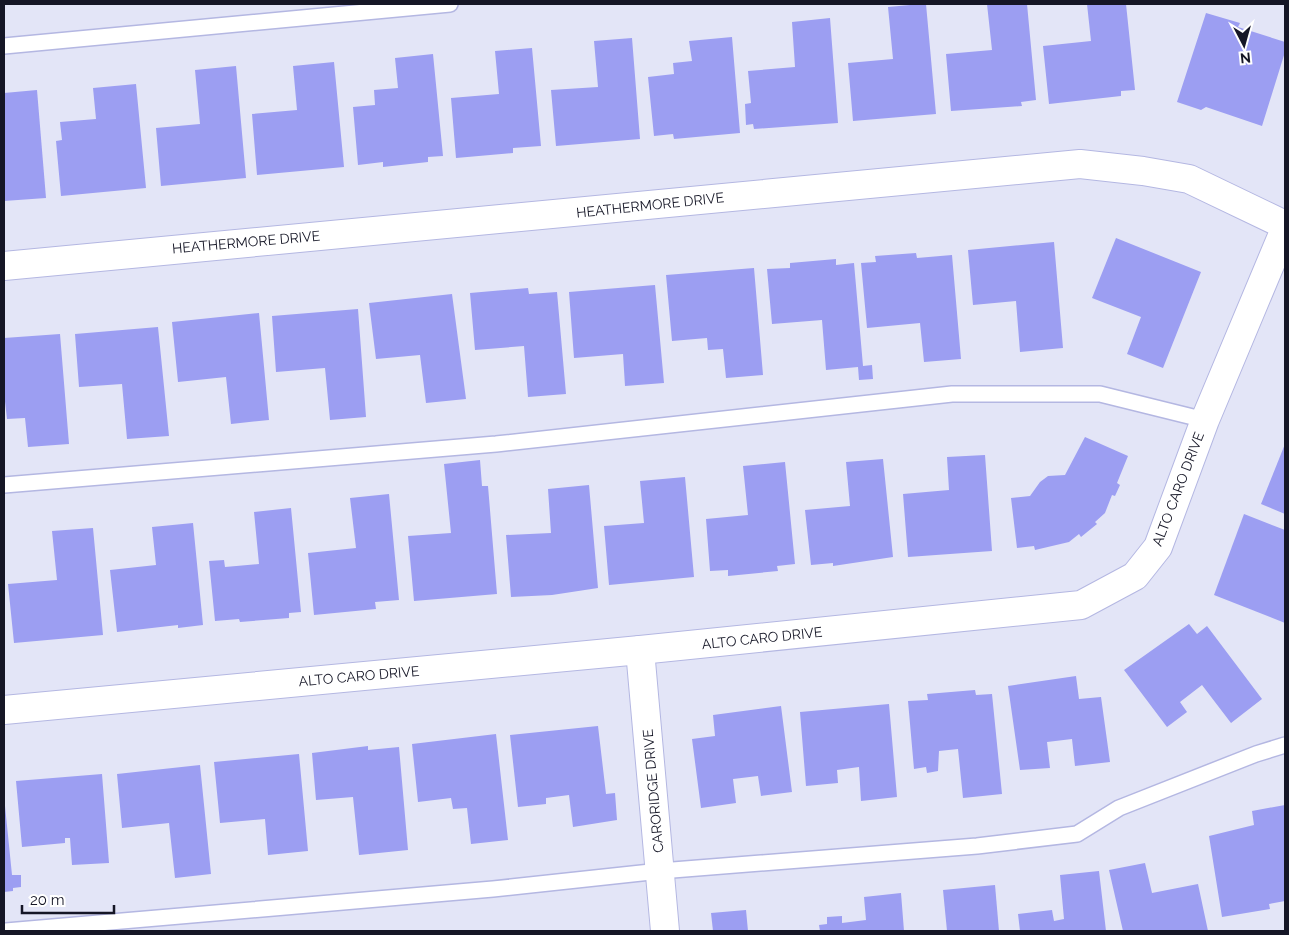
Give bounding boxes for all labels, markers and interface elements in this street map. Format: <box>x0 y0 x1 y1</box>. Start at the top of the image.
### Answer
north arrow <box>1219 20 1269 70</box>
text: N <box>1239 49 1252 66</box>
street label: HEATHERMORE DRIVE <box>575 189 725 221</box>
street label: HEATHERMORE DRIVE <box>171 228 321 256</box>
street label: ALTO CARO DRIVE <box>1149 430 1207 548</box>
street label: ALTO CARO DRIVE <box>701 624 823 652</box>
street label: ALTO CARO DRIVE <box>298 663 420 689</box>
street label: CARORIDGE DRIVE <box>640 729 666 853</box>
scale bar <box>22 882 115 914</box>
text: 20 m <box>30 891 65 909</box>

